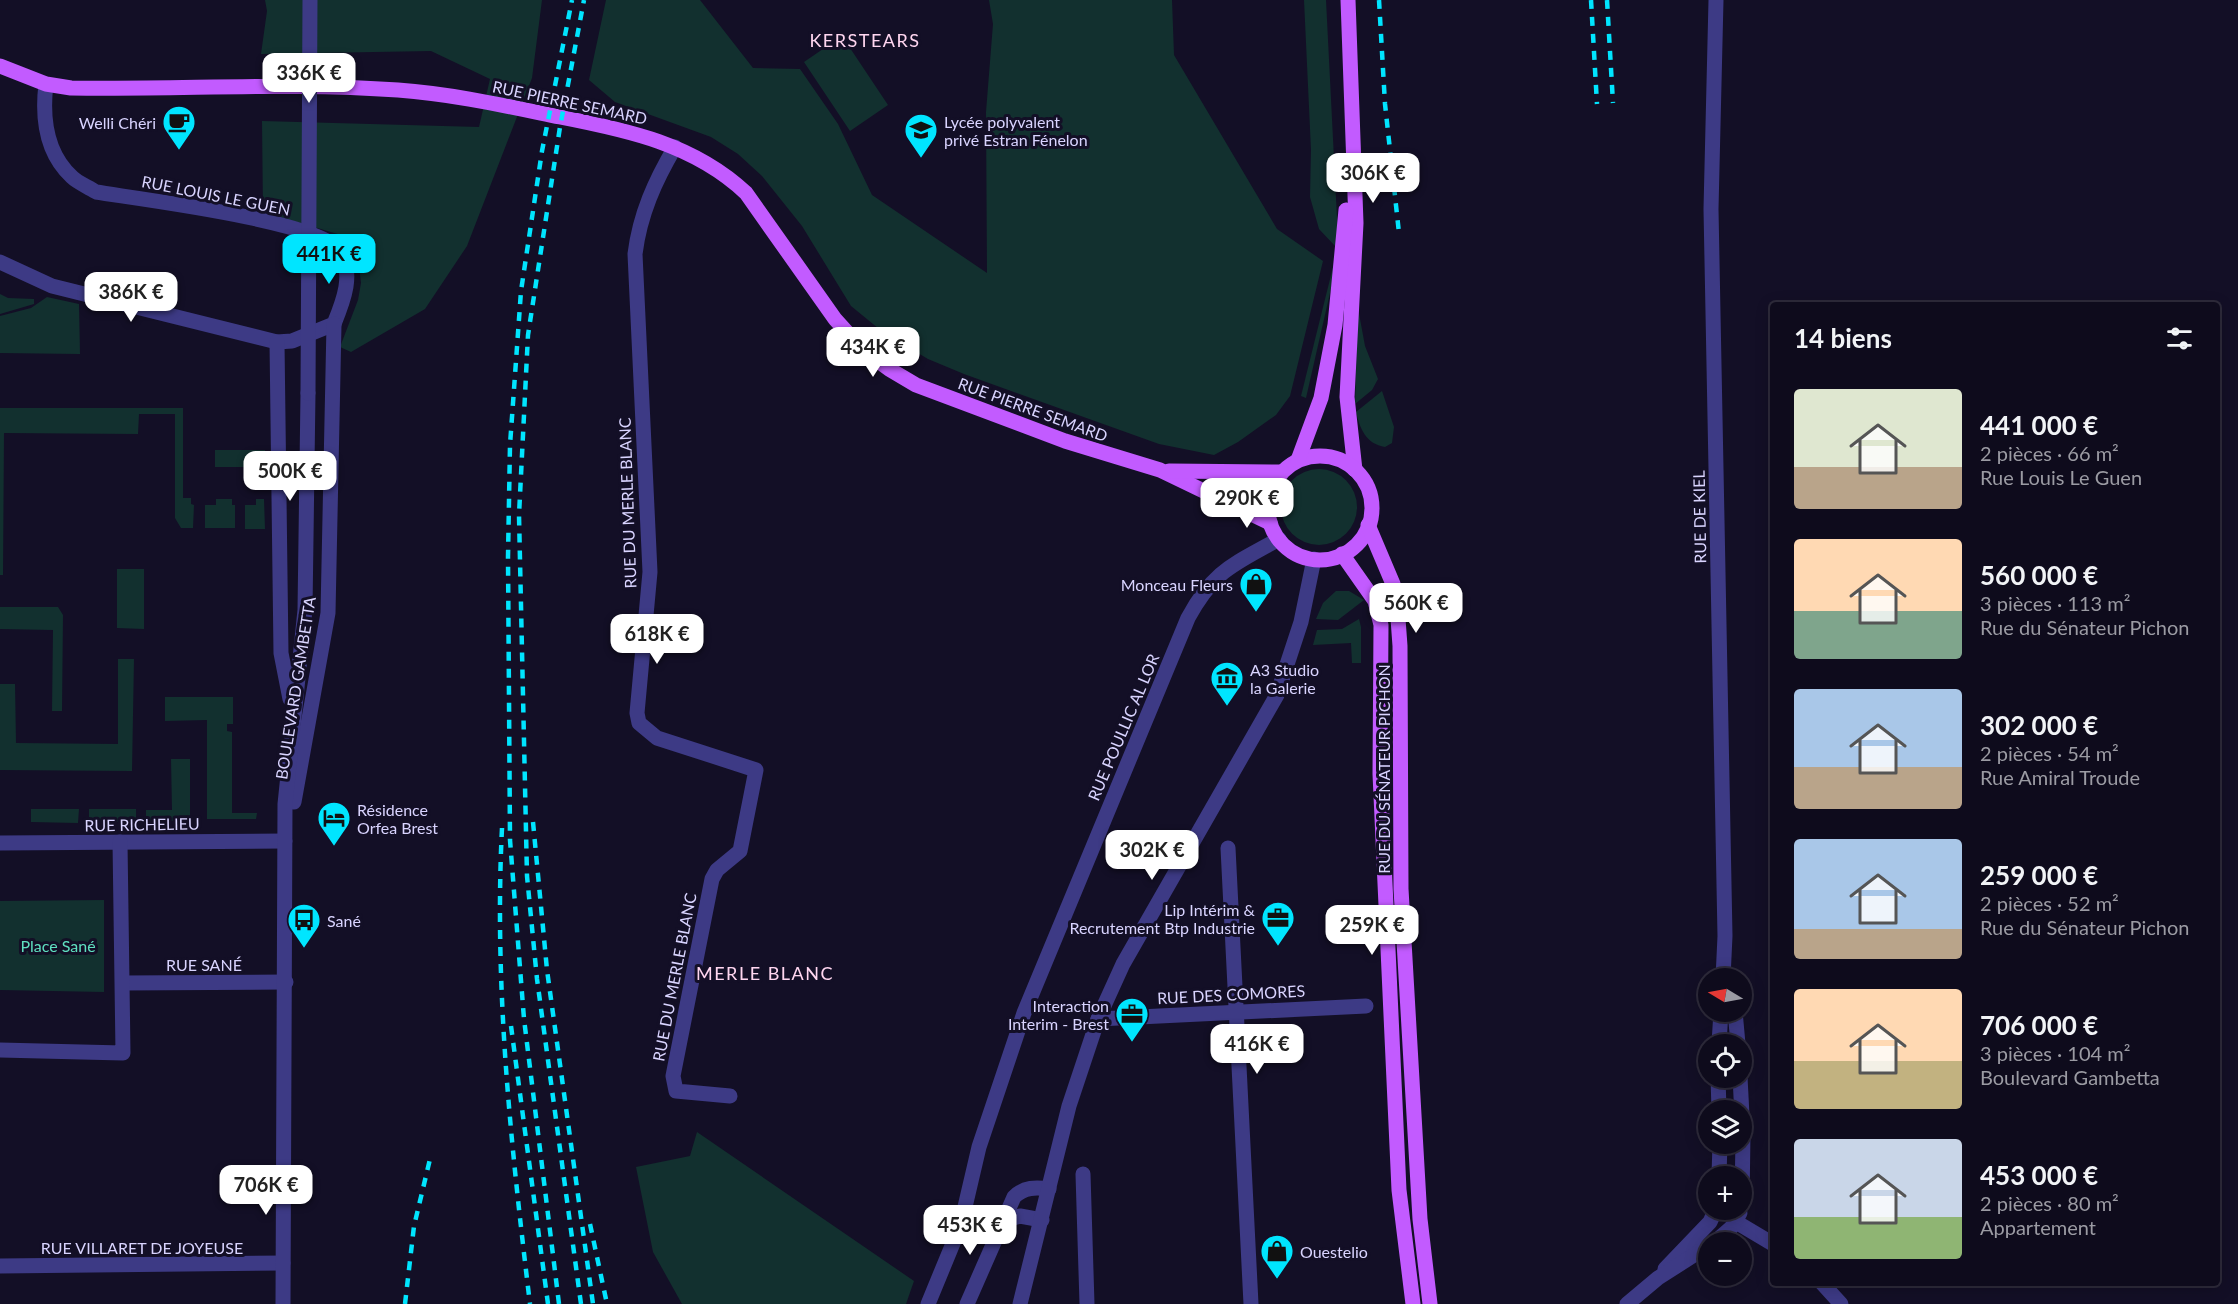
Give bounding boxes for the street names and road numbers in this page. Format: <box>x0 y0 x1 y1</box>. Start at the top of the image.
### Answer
street label: RUE PIERRE SEMARD <box>491 76 649 128</box>
street label: RUE LOUIS LE GUEN <box>140 171 292 219</box>
street label: RUE PIERRE SEMARD <box>956 373 1110 445</box>
street label: RUE DU MERLE BLANC <box>615 417 639 589</box>
street label: RUE DE KIEL <box>1689 470 1709 564</box>
street label: BOULEVARD GAMBETTA <box>271 595 319 781</box>
street label: RUE POULLIC AL LOR <box>1083 651 1163 803</box>
street label: RUE DU SÉNATEUR PICHON <box>1374 664 1393 874</box>
street label: RUE RICHELIEU <box>84 813 200 835</box>
street label: RUE DU MERLE BLANC <box>648 891 700 1063</box>
street label: RUE SANÉ <box>166 955 242 974</box>
street label: RUE DES COMORES <box>1157 981 1305 1007</box>
street label: RUE VILLARET DE JOYEUSE <box>41 1238 243 1257</box>

